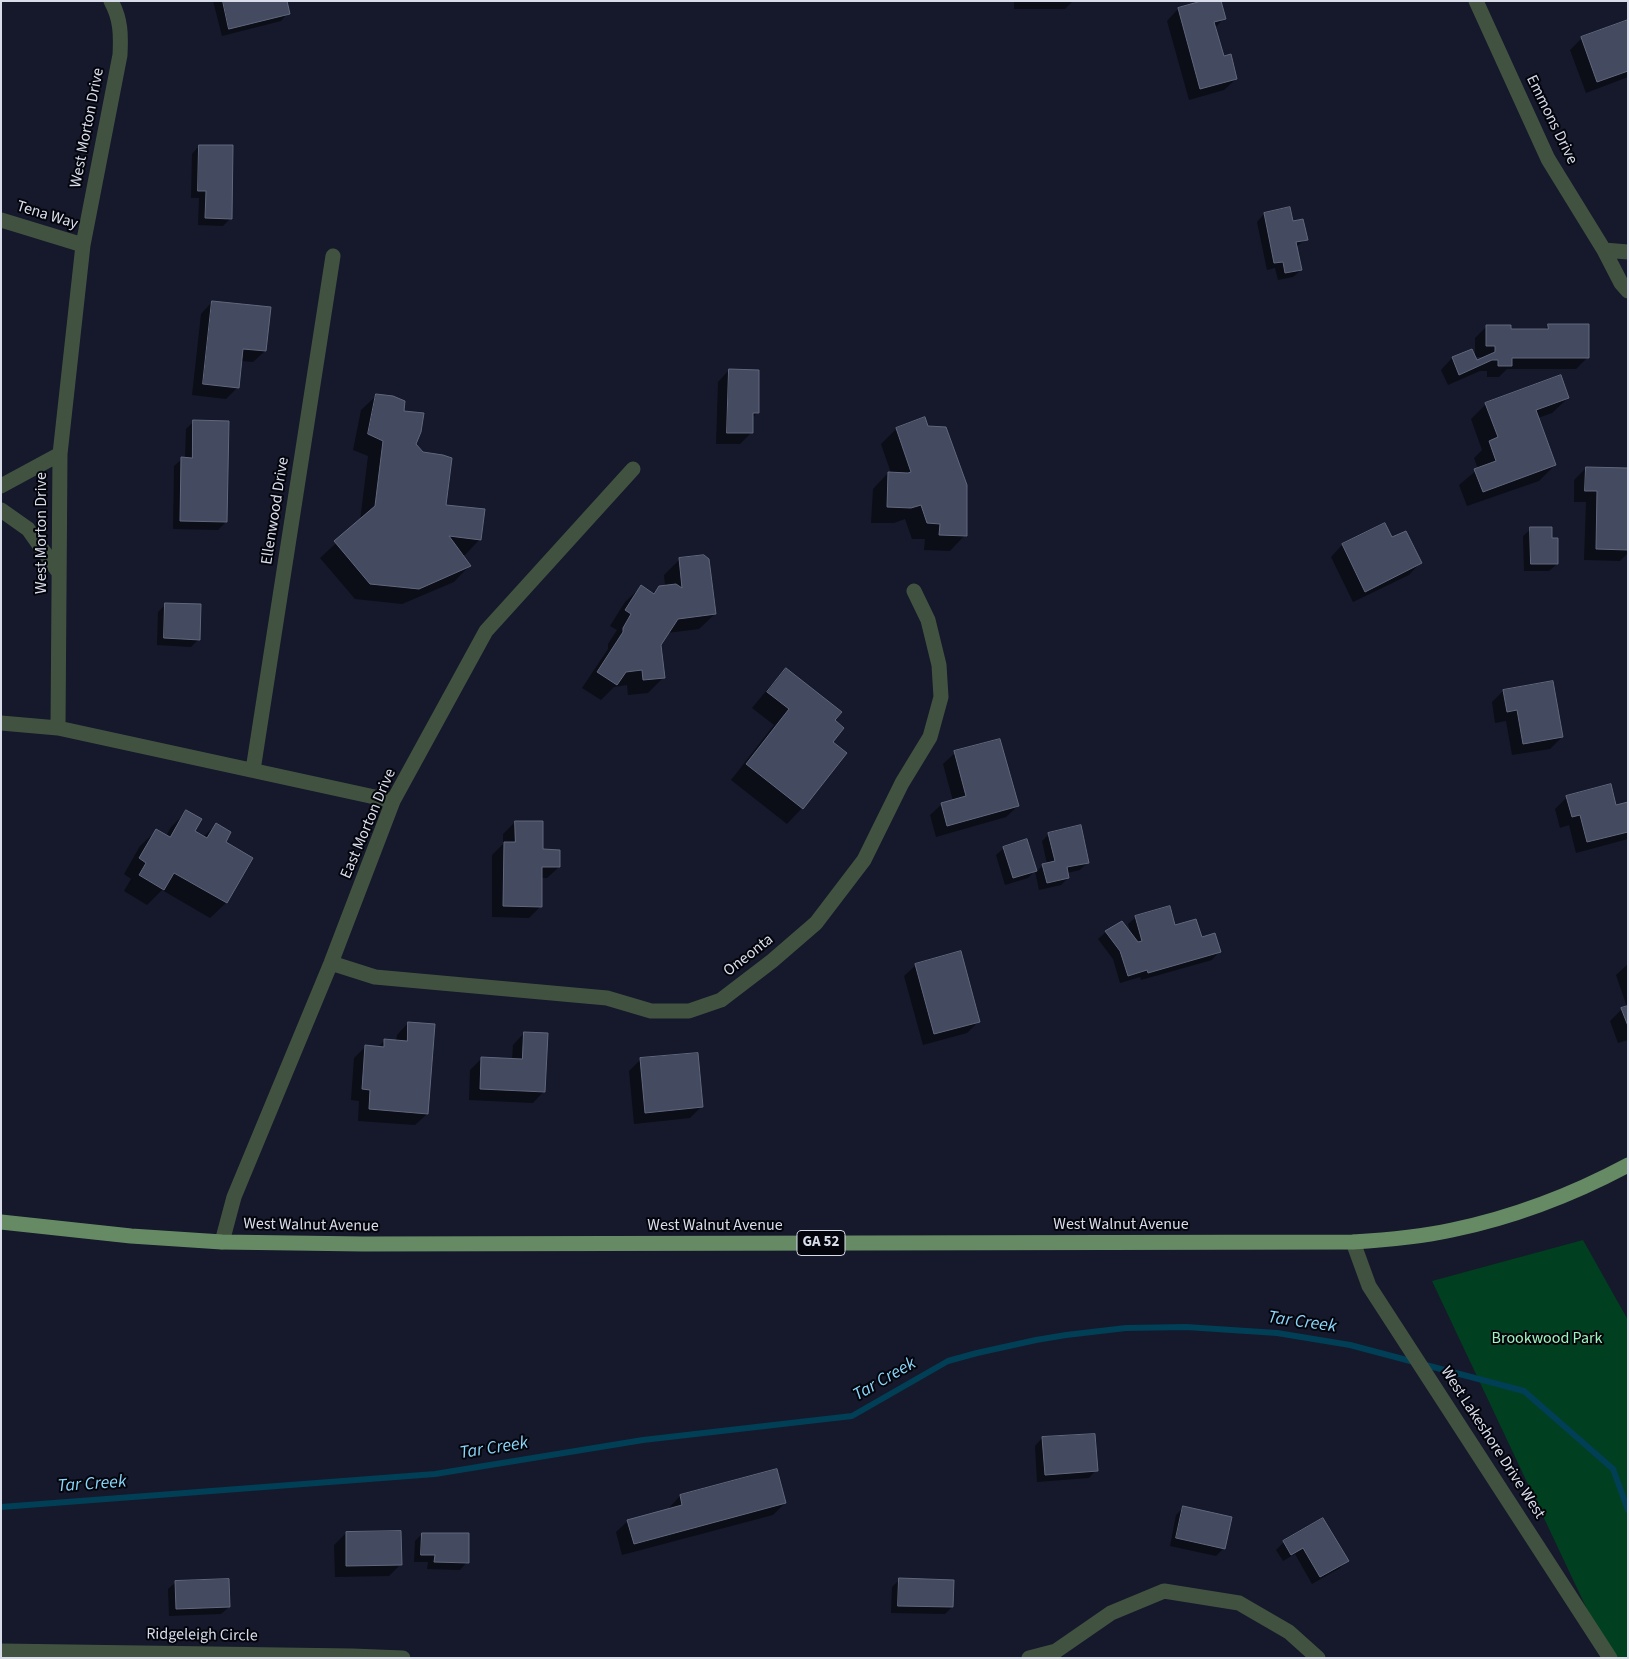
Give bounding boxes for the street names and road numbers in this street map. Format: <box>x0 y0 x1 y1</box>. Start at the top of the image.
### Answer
street label: West Morton Drive <box>67 66 109 190</box>
street label: Emmons Drive <box>1521 72 1581 168</box>
street label: Tena Way <box>14 198 80 234</box>
street label: Ellenwood Drive <box>258 456 294 566</box>
street label: West Morton Drive <box>32 472 52 594</box>
street label: East Morton Drive <box>337 766 401 882</box>
street label: Oneonta <box>720 931 778 981</box>
street label: West Walnut Avenue <box>243 1215 379 1237</box>
street label: West Walnut Avenue <box>1053 1215 1189 1235</box>
street label: West Walnut Avenue <box>647 1216 783 1236</box>
road number: GA 52 <box>797 1230 845 1256</box>
street label: West Lakeshore Drive West <box>1436 1363 1548 1523</box>
street label: Ridgeleigh Circle <box>146 1625 258 1647</box>

